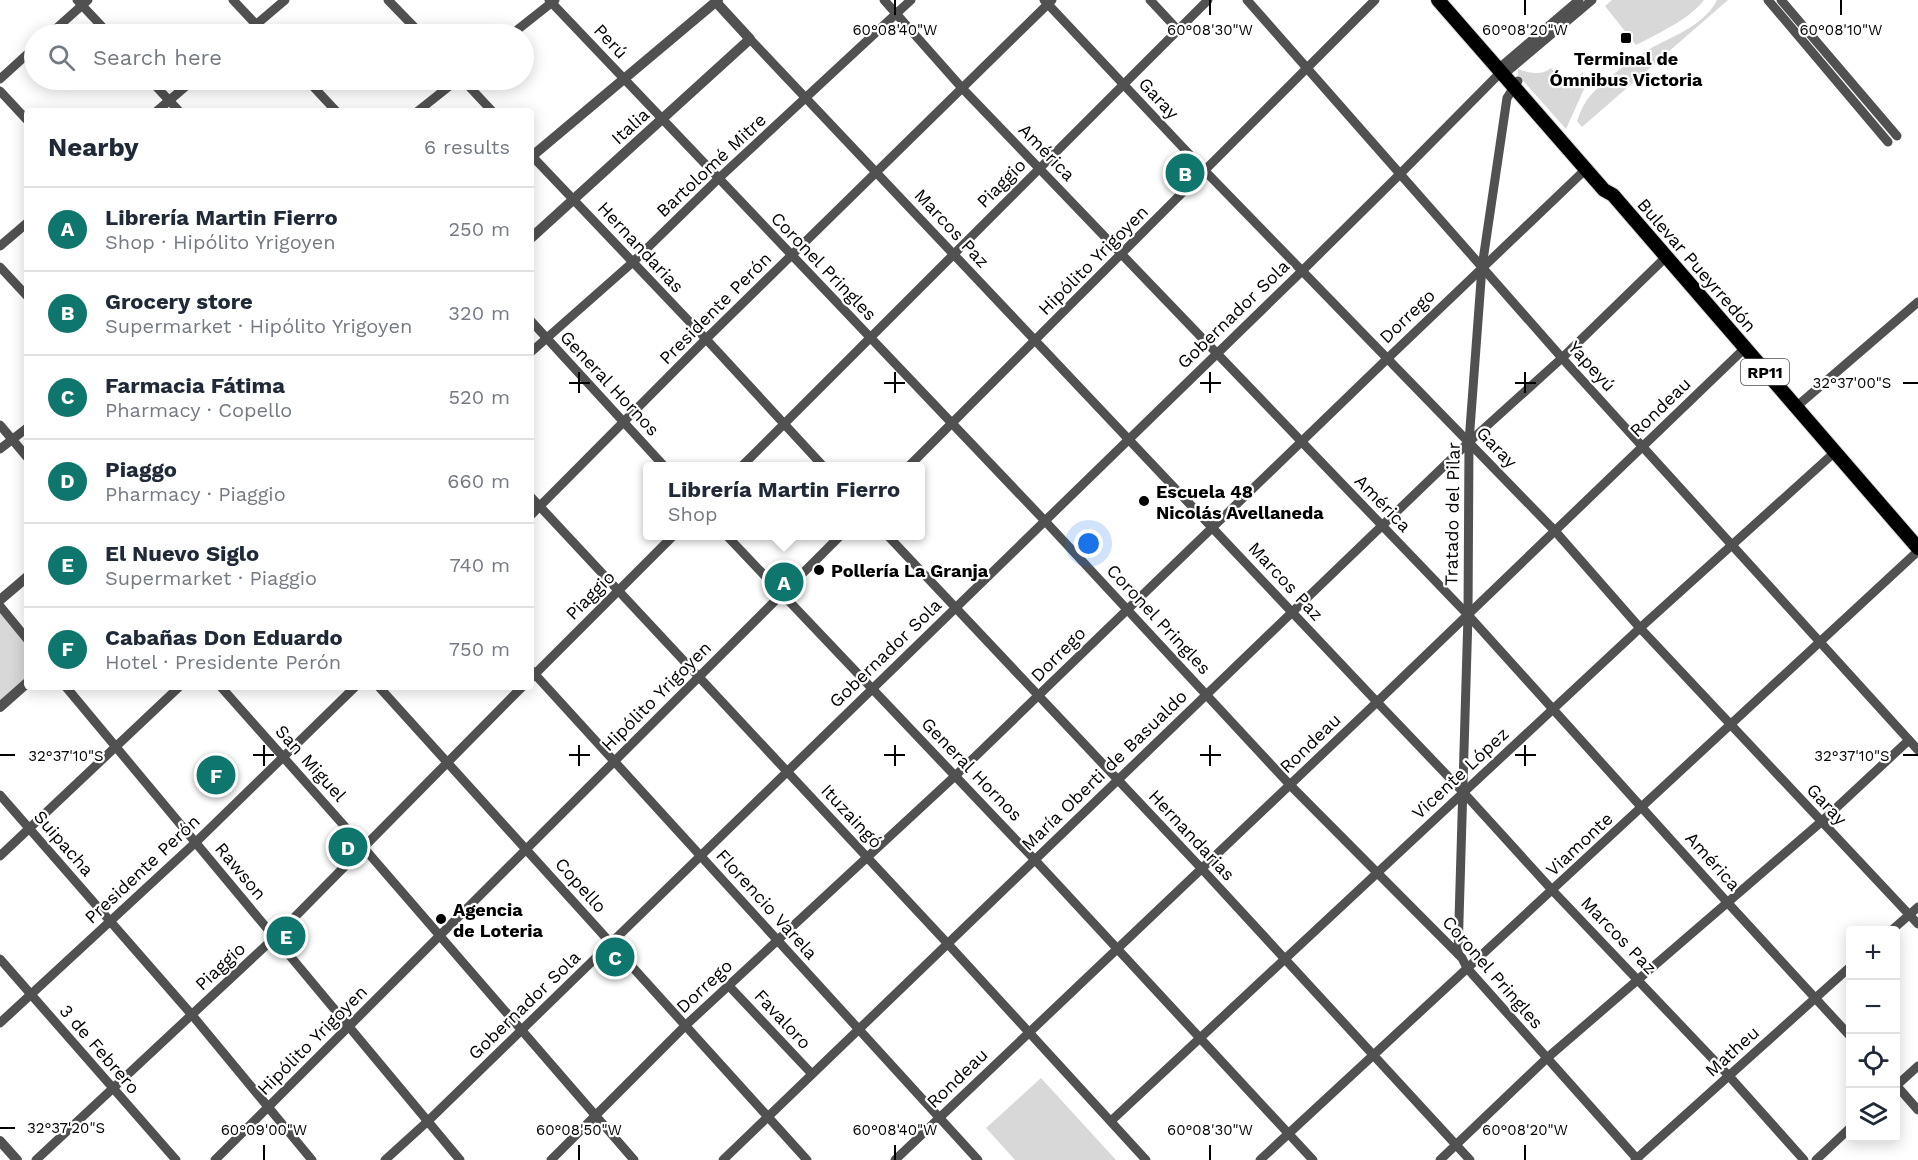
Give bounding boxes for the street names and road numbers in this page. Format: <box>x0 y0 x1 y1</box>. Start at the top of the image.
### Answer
street label: Perú <box>590 19 632 63</box>
street label: Garay <box>1135 73 1184 124</box>
street label: Italia <box>607 104 653 148</box>
street label: Bartolomé Mitre <box>652 109 770 221</box>
street label: América <box>1014 119 1080 185</box>
street label: Piaggio <box>972 154 1030 212</box>
street label: Marcos Paz <box>910 184 994 272</box>
street label: Bulevar Pueyrredón <box>1633 194 1761 336</box>
street label: Hernandarias <box>594 197 688 297</box>
street label: Hipólito Yrigoyen <box>1034 201 1152 319</box>
street label: Coronel Pringles <box>767 207 881 325</box>
street label: Presidente Perón <box>655 248 775 368</box>
street label: Gobernador Sola <box>1173 255 1293 373</box>
street label: Dorrego <box>1375 284 1439 348</box>
street label: General Hornos <box>556 326 664 440</box>
street label: Yapeyú <box>1564 336 1620 396</box>
road number: RP11 <box>1741 359 1789 385</box>
street label: Rondeau <box>1625 373 1695 441</box>
street label: Garay <box>1472 422 1522 473</box>
street label: Tratado del Pilar <box>1440 442 1464 586</box>
street label: América <box>1350 470 1416 536</box>
street label: Marcos Paz <box>1244 537 1328 625</box>
street label: Coronel Pringles <box>1103 560 1215 678</box>
street label: Piaggio <box>561 566 619 624</box>
street label: Gobernador Sola <box>825 594 945 712</box>
street label: Dorrego <box>1026 622 1090 686</box>
street label: Hipólito Yrigoyen <box>597 637 715 755</box>
street label: María Oberti de Basualdo <box>1017 685 1191 855</box>
street label: Rondeau <box>1275 709 1345 777</box>
street label: General Hornos <box>917 713 1027 825</box>
street label: San Miguel <box>271 720 351 806</box>
street label: Vicente López <box>1407 723 1513 823</box>
street label: Garay <box>1803 779 1852 830</box>
street label: Ituzaingó <box>817 780 887 852</box>
street label: Hernandarias <box>1145 785 1239 885</box>
street label: Suipacha <box>30 806 98 880</box>
street label: Viamonte <box>1541 808 1617 880</box>
street label: Presidente Perón <box>80 810 204 928</box>
street label: América <box>1681 827 1745 895</box>
street label: Rawson <box>211 838 271 904</box>
street label: Florencio Varela <box>712 845 822 963</box>
street label: Copello <box>551 853 611 917</box>
street label: Marcos Paz <box>1577 892 1661 978</box>
street label: Coronel Pringles <box>1438 911 1548 1033</box>
street label: Piaggio <box>191 938 249 994</box>
street label: Gobernador Sola <box>464 946 584 1064</box>
street label: Dorrego <box>672 955 736 1017</box>
street label: Hipólito Yrigoyen <box>253 981 371 1099</box>
street label: Favaloro <box>750 985 816 1053</box>
street label: 3 de Febrero <box>56 1000 144 1098</box>
street label: Matheu <box>1701 1021 1763 1081</box>
street label: Rondeau <box>922 1044 992 1112</box>

